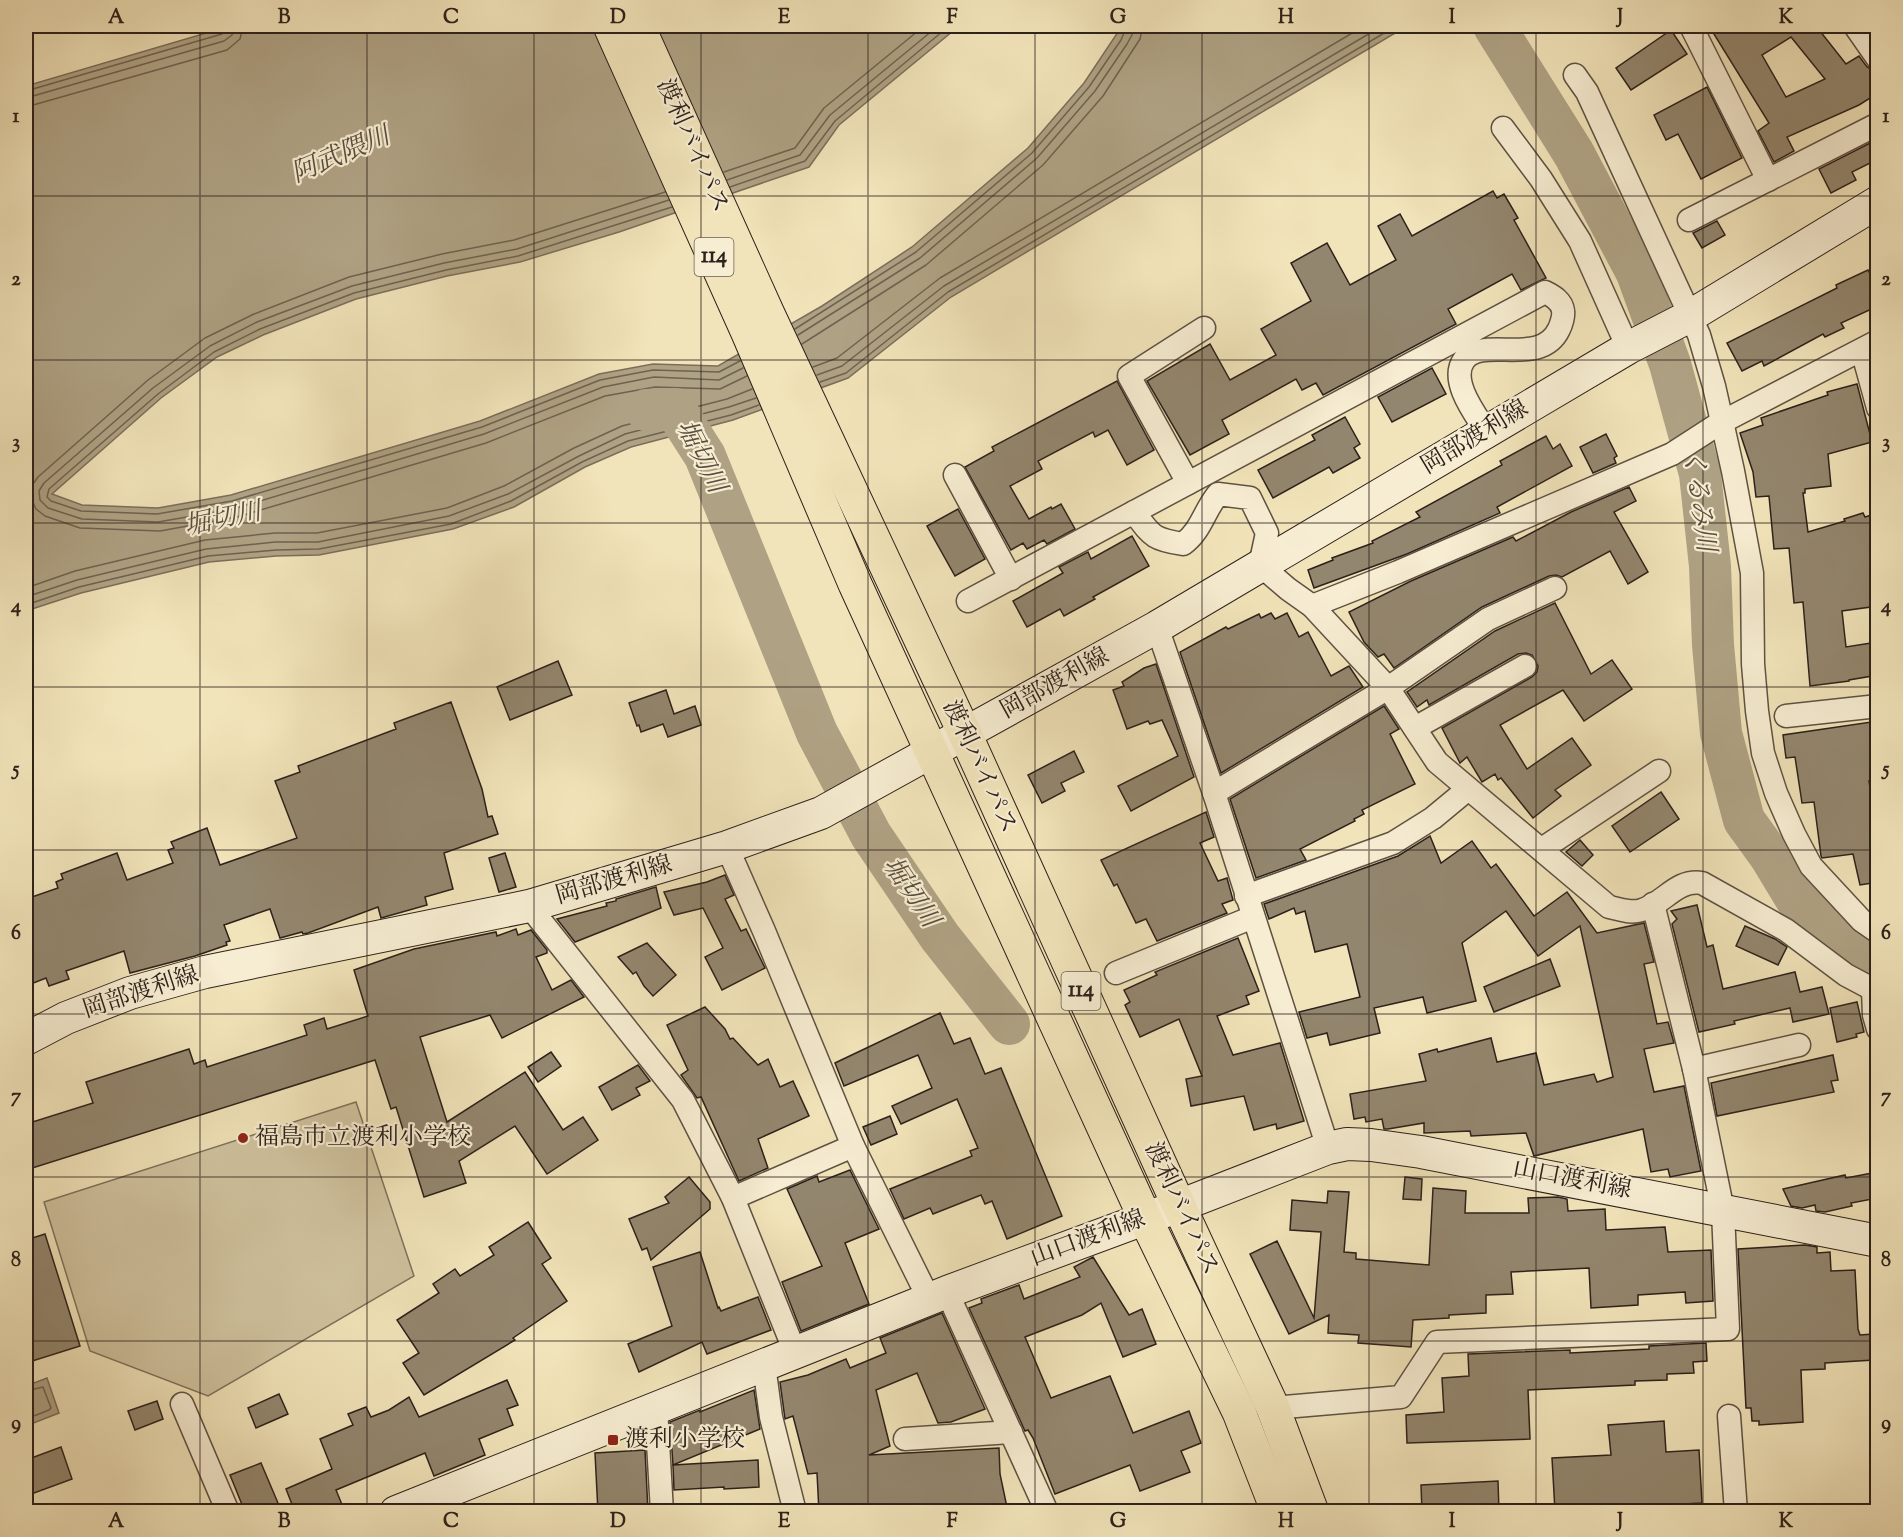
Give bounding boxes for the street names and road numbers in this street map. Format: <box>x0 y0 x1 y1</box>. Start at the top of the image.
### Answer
street label: 渡利バイパス <box>647 74 737 218</box>
road number: 114 <box>694 238 734 276</box>
street label: 岡部渡利線 <box>1415 393 1535 483</box>
street label: 岡部渡利線 <box>994 640 1116 728</box>
street label: 渡利バイパス <box>933 695 1025 839</box>
street label: 岡部渡利線 <box>552 848 676 914</box>
street label: 岡部渡利線 <box>79 958 203 1028</box>
road number: 114 <box>1062 972 1100 1010</box>
street label: 渡利バイパス <box>1135 1137 1227 1281</box>
street label: 山口渡利線 <box>1510 1152 1634 1208</box>
street label: 山口渡利線 <box>1026 1203 1150 1275</box>

